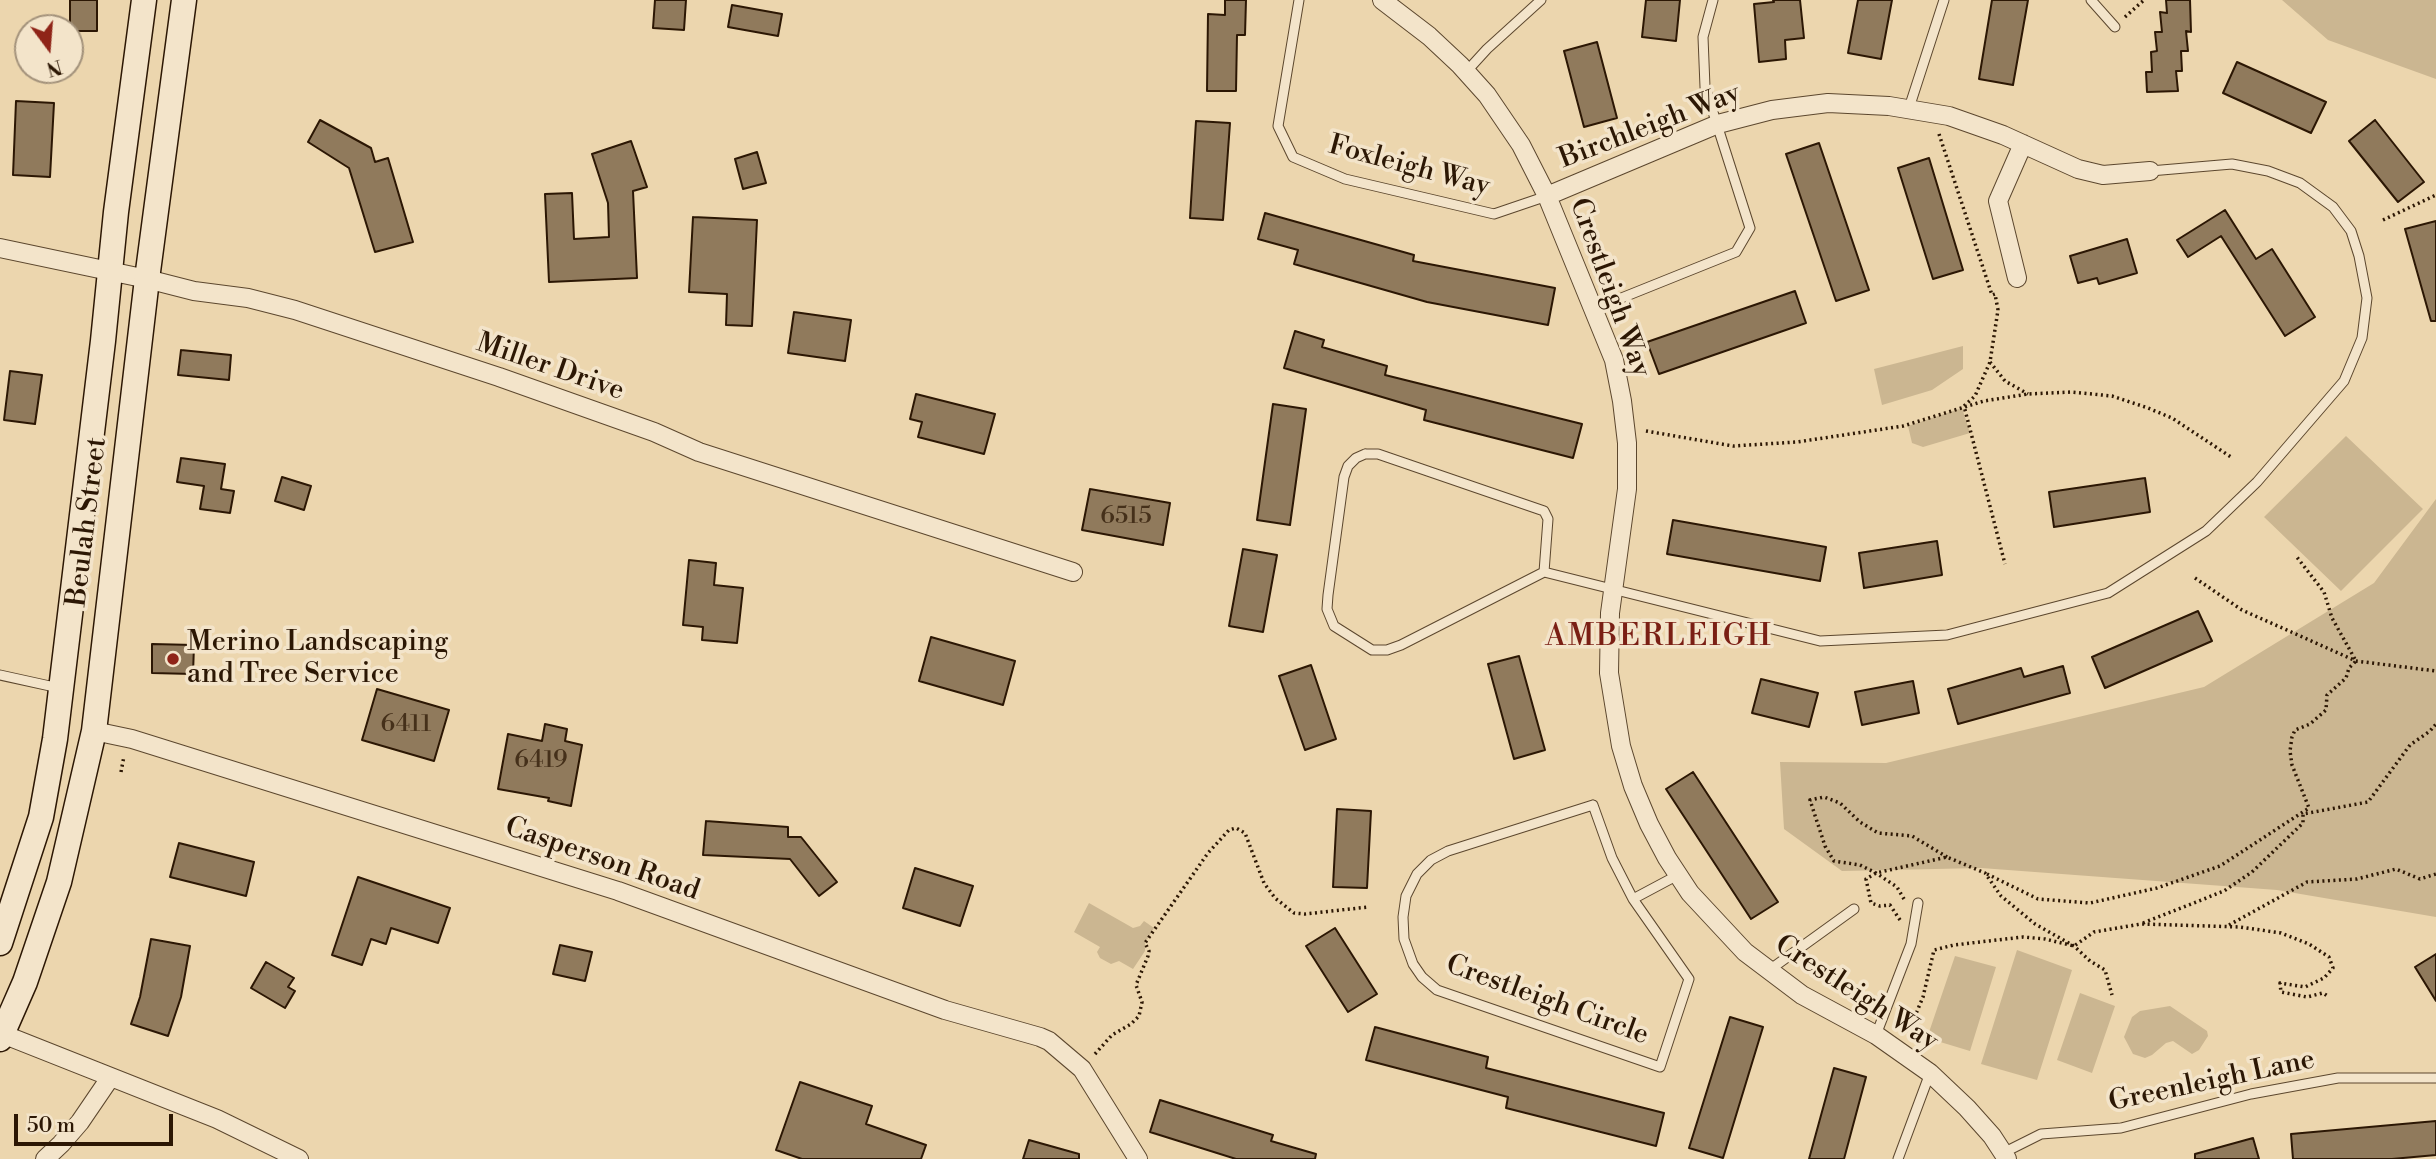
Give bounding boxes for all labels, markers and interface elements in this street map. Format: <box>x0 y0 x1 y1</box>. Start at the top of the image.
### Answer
north arrow <box>14 14 84 84</box>
text: N <box>44 54 65 81</box>
street label: Birchleigh Way <box>1555 77 1745 177</box>
street label: Foxleigh Way <box>1325 129 1493 205</box>
street label: Crestleigh Way <box>1561 194 1657 382</box>
street label: Miller Drive <box>472 327 628 409</box>
street label: Beulah Street <box>61 435 115 609</box>
house number: 6515 <box>1100 503 1152 531</box>
district label: AMBERLEIGH <box>1546 620 1772 656</box>
place label: Merino Landscaping and Tree Service <box>187 626 448 692</box>
marker: Merino Landscaping and Tree Service <box>165 651 181 667</box>
house number: 6411 <box>381 711 431 739</box>
house number: 6419 <box>514 747 568 775</box>
street label: Casperson Road <box>500 811 704 909</box>
street label: Crestleigh Way <box>1768 929 1944 1059</box>
street label: Crestleigh Circle <box>1441 949 1653 1053</box>
street label: Greenleigh Lane <box>2106 1044 2318 1120</box>
scale bar <box>18 1100 177 1144</box>
text: 50 m <box>27 1113 75 1139</box>

